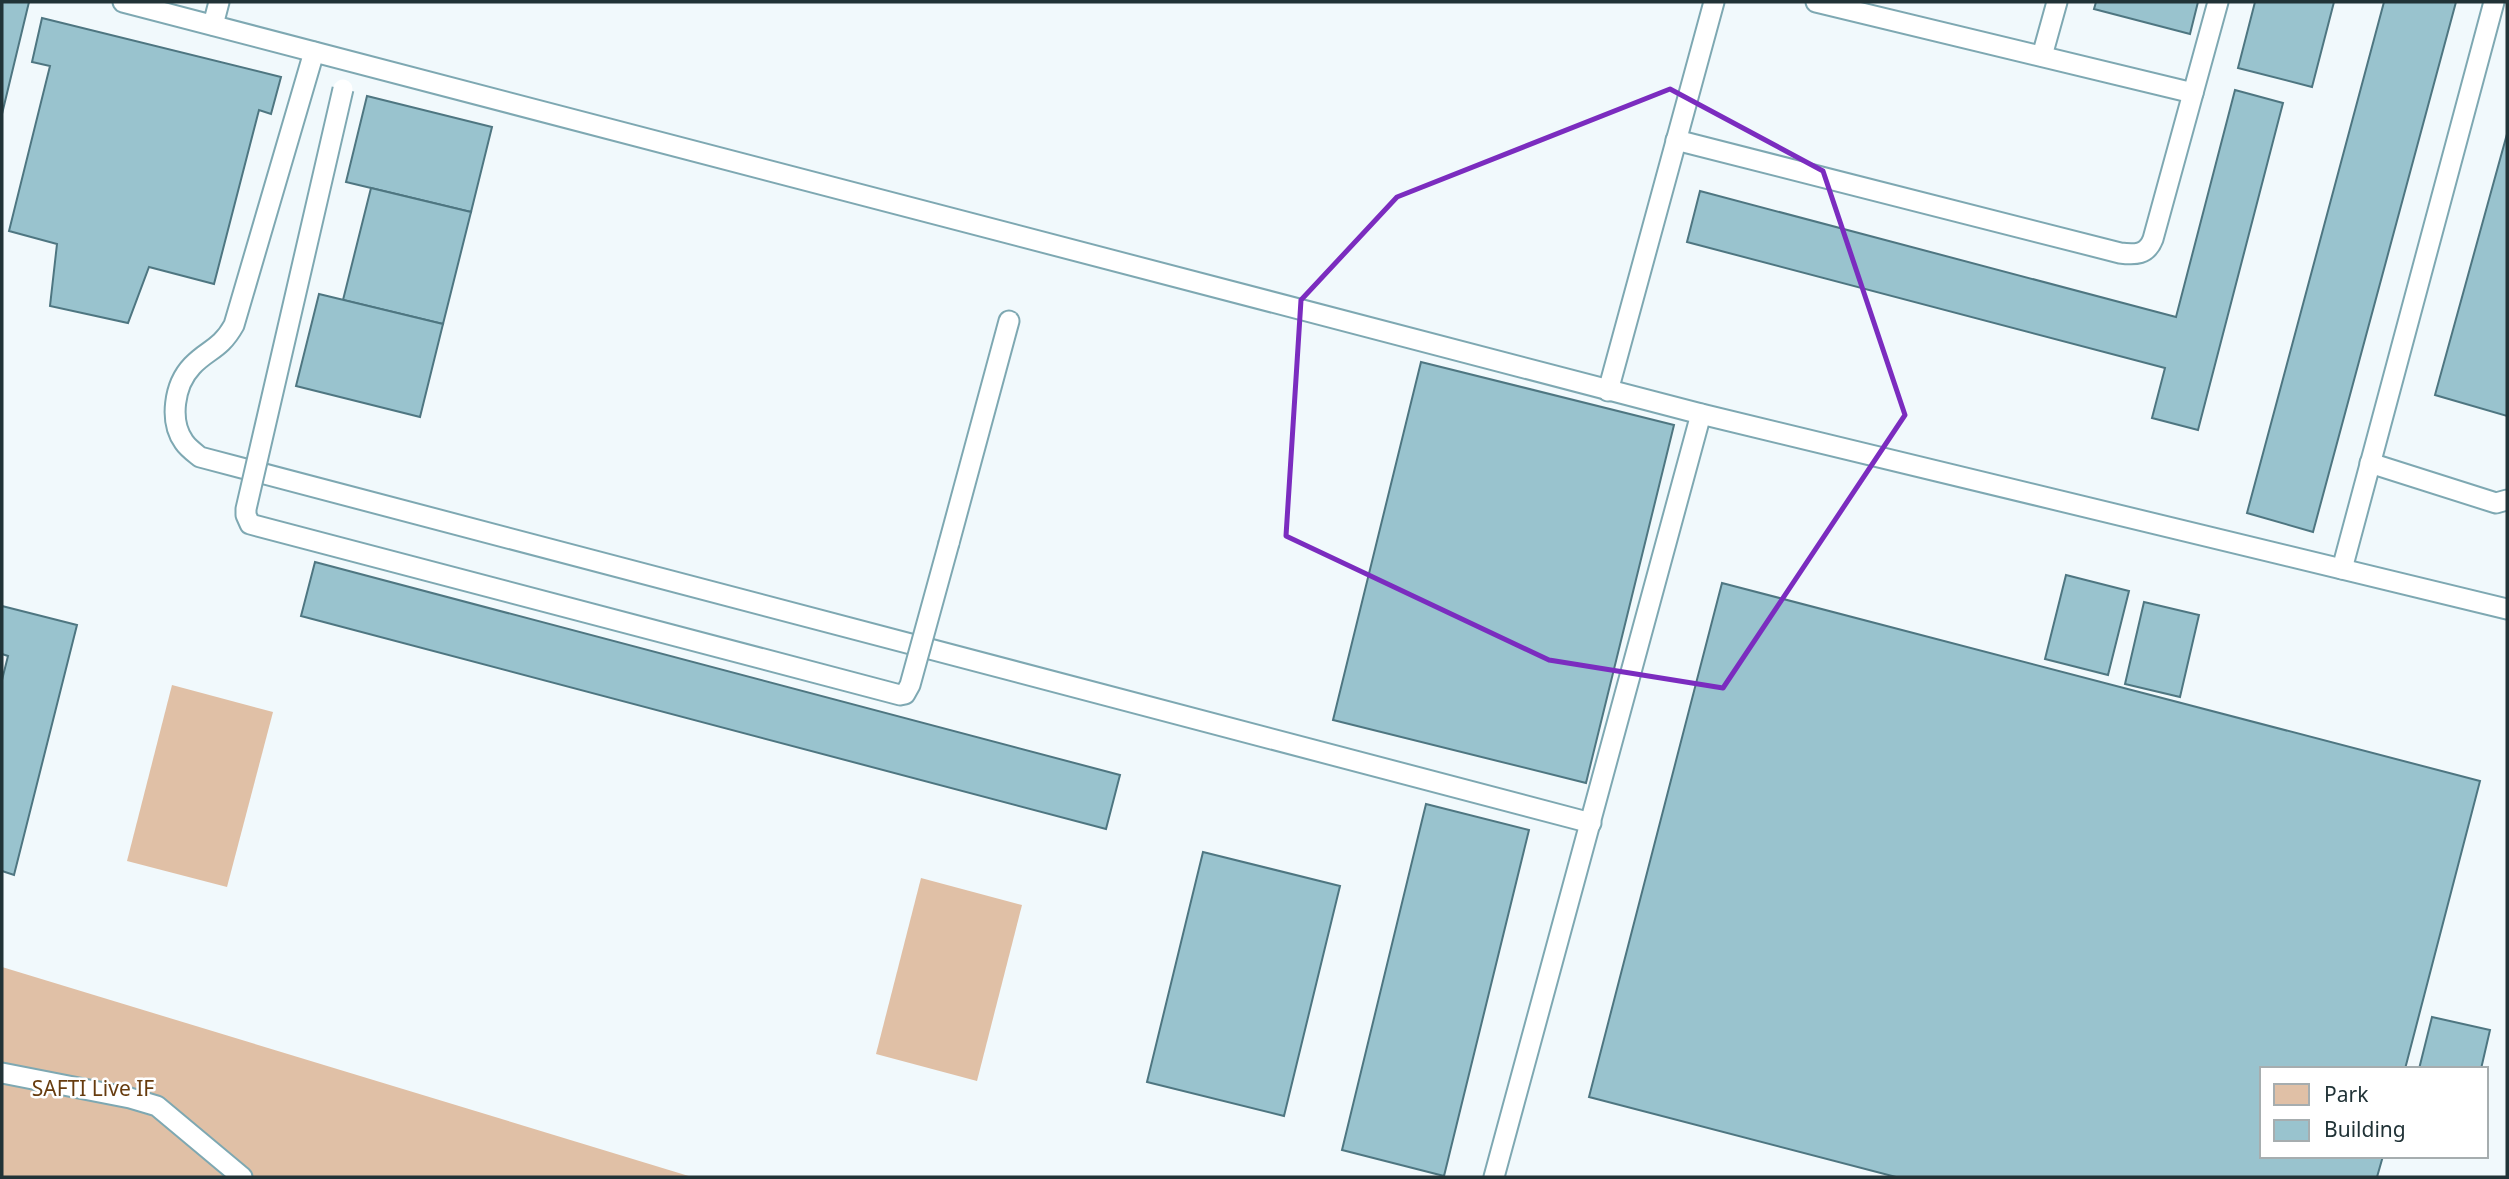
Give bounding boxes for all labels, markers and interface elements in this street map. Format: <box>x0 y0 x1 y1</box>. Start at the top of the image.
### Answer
legend <box>2260 1067 2488 1158</box>
park label: SAFTI Live IF <box>32 1074 154 1102</box>
text: Park <box>2324 1080 2369 1108</box>
text: Building <box>2324 1115 2406 1143</box>

